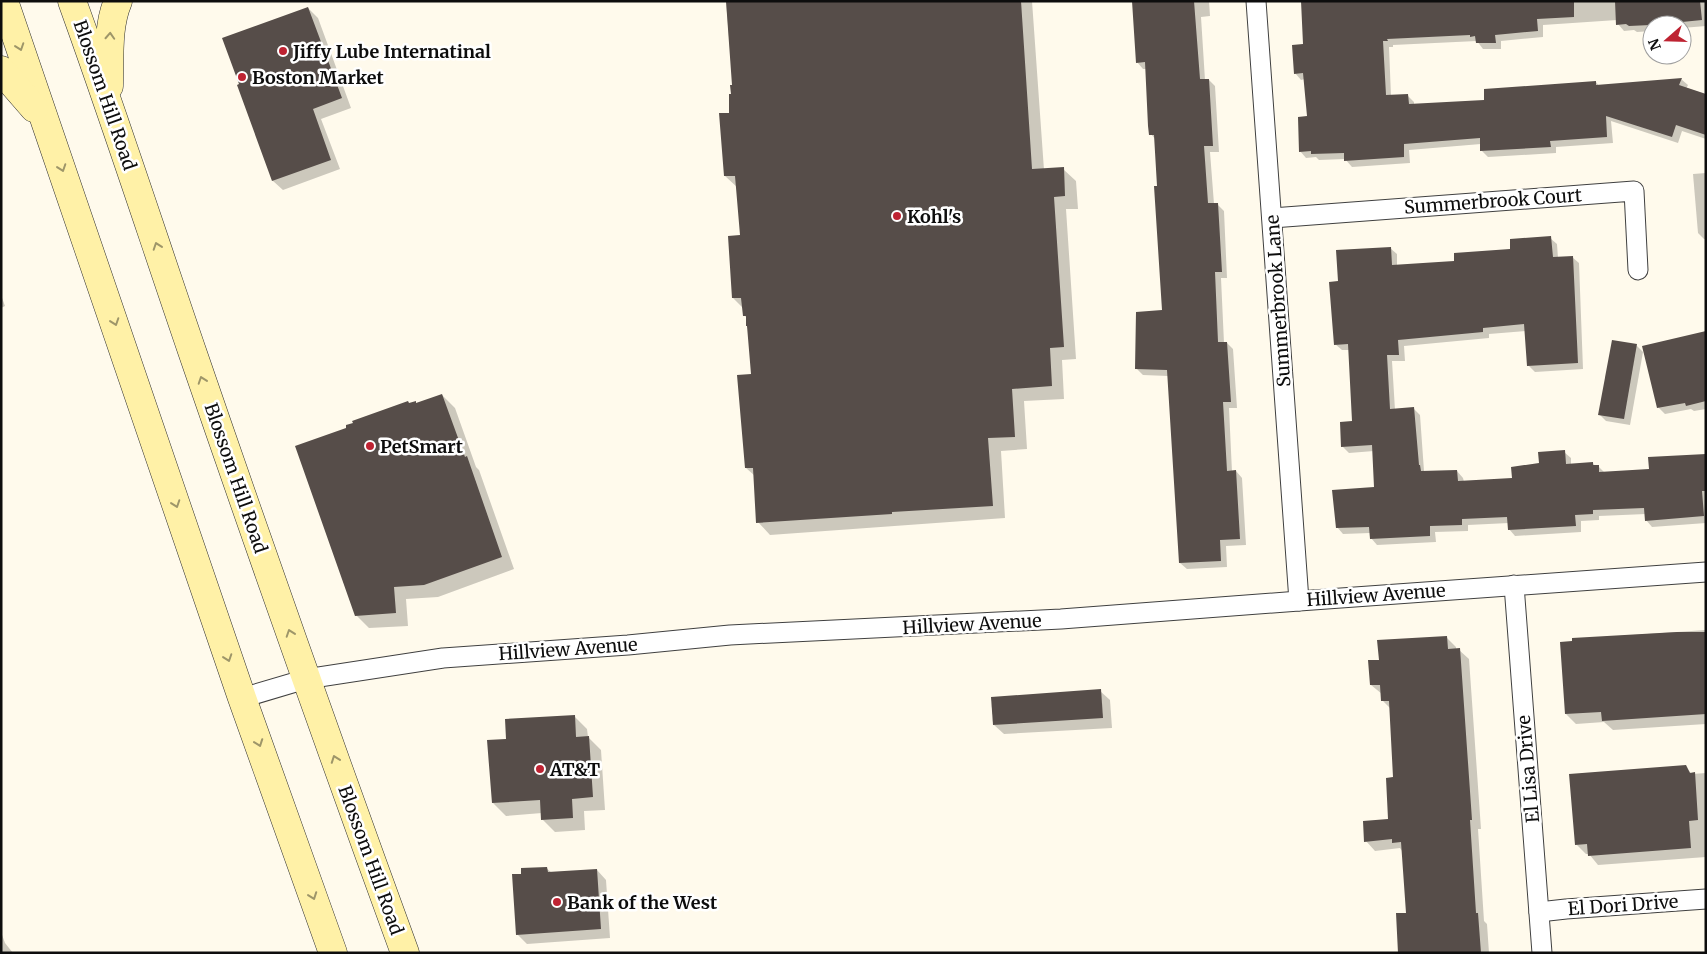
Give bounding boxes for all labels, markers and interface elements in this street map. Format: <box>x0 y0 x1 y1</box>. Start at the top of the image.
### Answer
north arrow <box>1642 15 1692 65</box>
street label: Blossom Hill Road <box>68 17 142 173</box>
one-way arrow <box>105 32 116 40</box>
text: N <box>1644 36 1665 53</box>
place label: Jiffy Lube Internatinal <box>292 40 491 63</box>
one-way arrow <box>15 43 25 51</box>
marker: Jiffy Lube Internatinal <box>277 45 289 57</box>
place label: Boston Market <box>252 66 385 89</box>
marker: Boston Market <box>236 71 248 83</box>
one-way arrow <box>56 163 66 172</box>
street label: Summerbrook Court <box>1403 183 1583 219</box>
place label: Kohl's <box>907 205 961 228</box>
marker: Kohl's <box>891 210 903 222</box>
street label: Summerbrook Lane <box>1261 214 1295 388</box>
one-way arrow <box>153 242 163 250</box>
one-way arrow <box>109 317 119 325</box>
one-way arrow <box>198 376 208 385</box>
street label: Blossom Hill Road <box>199 400 273 556</box>
place label: PetSmart <box>380 435 464 458</box>
marker: PetSmart <box>364 440 376 452</box>
one-way arrow <box>170 499 180 508</box>
street label: Hillview Avenue <box>1306 579 1446 611</box>
street label: Hillview Avenue <box>902 609 1042 639</box>
one-way arrow <box>286 629 296 638</box>
street label: Hillview Avenue <box>498 633 638 665</box>
one-way arrow <box>223 653 233 661</box>
street label: El Lisa Drive <box>1512 714 1544 824</box>
one-way arrow <box>253 739 263 747</box>
one-way arrow <box>331 755 341 764</box>
place label: AT&T <box>549 758 600 781</box>
marker: AT&T <box>534 763 546 775</box>
street label: Blossom Hill Road <box>333 782 409 938</box>
street label: El Dori Drive <box>1567 890 1679 920</box>
place label: Bank of the West <box>567 891 718 914</box>
one-way arrow <box>307 892 317 900</box>
marker: Bank of the West <box>551 896 563 908</box>

